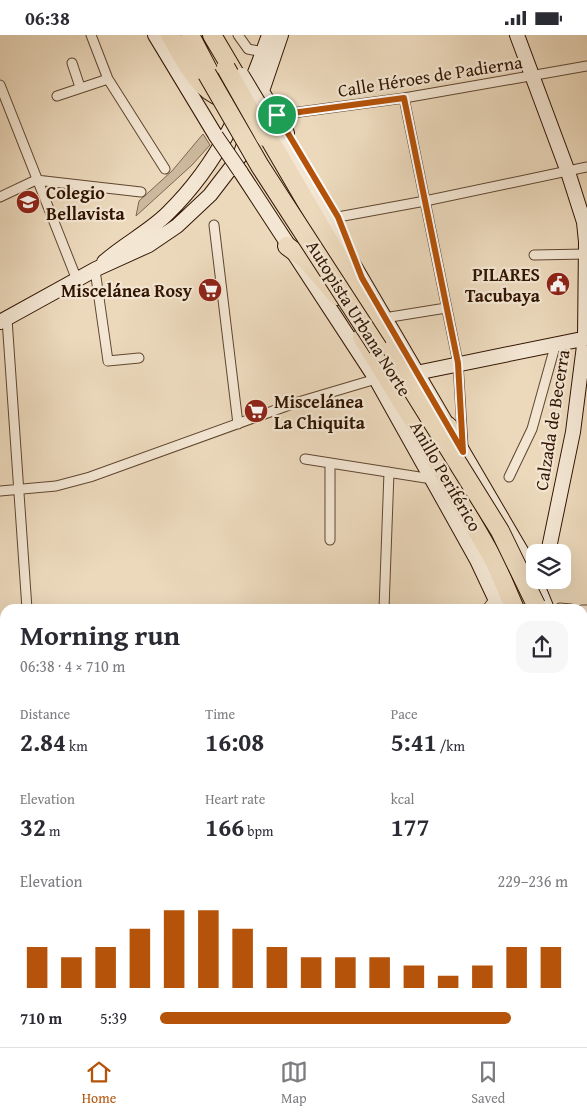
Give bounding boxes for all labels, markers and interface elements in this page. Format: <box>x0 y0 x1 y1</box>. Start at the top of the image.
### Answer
text: 06:38 <box>25 4 70 32</box>
street label: Calle Héroes de Padierna <box>336 48 525 104</box>
pin <box>256 94 298 136</box>
icon: arrive <box>263 101 291 129</box>
place label: Colegio Bellavista <box>46 179 125 227</box>
school or university icon: Colegio Bellavista <box>15 189 41 215</box>
street label: Autopista Urbana Norte <box>300 235 418 401</box>
place label: PILARES Tacubaya <box>465 261 541 309</box>
public building icon: PILARES Tacubaya <box>545 271 571 297</box>
place label: Miscelánea Rosy <box>61 277 193 304</box>
supermarket icon: Miscelánea Rosy <box>197 277 223 303</box>
street label: Calzada de Becerra <box>528 347 577 492</box>
place label: Miscelánea La Chiquita <box>274 388 366 436</box>
supermarket icon: Miscelánea La Chiquita <box>243 398 269 424</box>
street label: Anillo Periférico <box>403 416 489 536</box>
map controls <box>526 544 571 589</box>
button: layers <box>526 544 571 589</box>
text: Morning run <box>20 614 180 655</box>
button: share <box>516 621 568 673</box>
text: 06:38 · 4 × 710 m <box>20 654 125 678</box>
text: Distance <box>20 704 70 724</box>
text: Time <box>205 704 235 724</box>
text: Pace <box>391 704 418 724</box>
text: 2.84 <box>20 724 66 760</box>
text: 16:08 <box>205 724 264 760</box>
text: 5:41 <box>391 724 437 760</box>
text: km <box>66 736 88 756</box>
text: /km <box>437 736 465 756</box>
text: Elevation <box>20 789 75 809</box>
text: Heart rate <box>205 789 265 809</box>
text: kcal <box>391 789 415 809</box>
text: 32 <box>20 809 46 845</box>
text: 166 <box>205 809 244 845</box>
text: 177 <box>391 809 430 845</box>
text: m <box>46 821 60 841</box>
text: bpm <box>244 821 274 841</box>
text: Elevation <box>20 869 83 893</box>
text: 229–236 m <box>498 869 568 893</box>
text: 710 m <box>20 1006 62 1030</box>
text: 5:39 <box>100 1006 127 1030</box>
tab: Home <box>82 1058 116 1108</box>
tab: Map <box>280 1058 308 1108</box>
tab: Saved <box>471 1058 505 1108</box>

